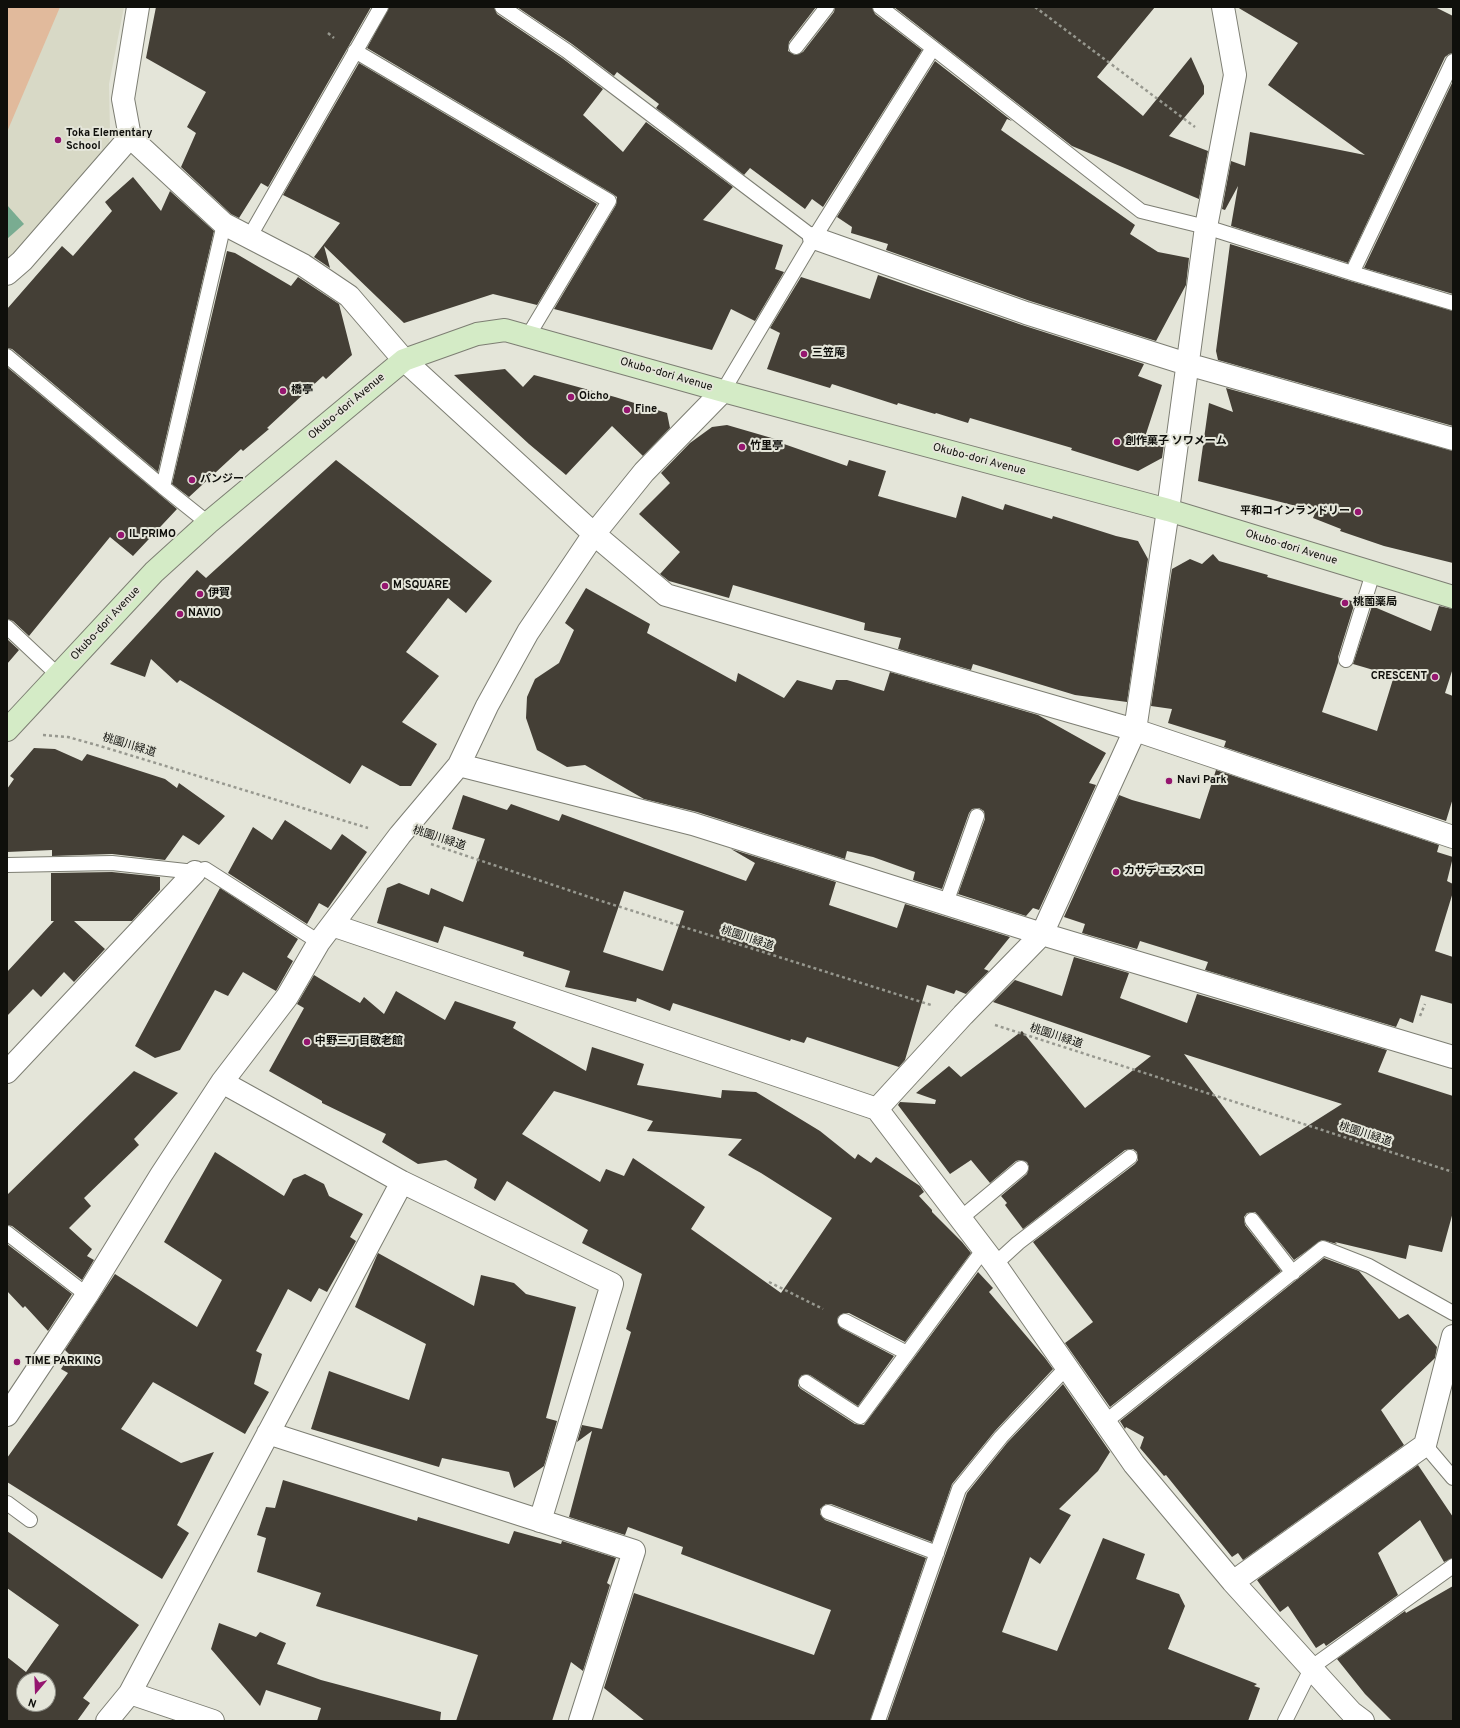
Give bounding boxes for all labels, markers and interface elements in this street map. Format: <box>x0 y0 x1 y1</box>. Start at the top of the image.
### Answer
place label: Toka Elementary School <box>66 127 153 153</box>
marker: Toka Elementary School <box>53 135 63 145</box>
place label: 三笠庵 <box>812 347 845 361</box>
marker: 三笠庵 <box>799 349 809 359</box>
street label: Okubo-dori Avenue <box>618 355 714 395</box>
street label: Okubo-dori Avenue <box>306 371 388 443</box>
place label: 橋亭 <box>291 384 313 398</box>
marker: 橋亭 <box>278 386 288 396</box>
place label: Oicho <box>579 390 609 404</box>
marker: Oicho <box>566 392 576 402</box>
place label: Fine <box>635 403 657 417</box>
marker: Fine <box>622 405 632 415</box>
place label: 創作菓子 ソワメーム <box>1125 435 1227 449</box>
marker: 創作菓子 ソワメーム <box>1112 437 1122 447</box>
place label: 竹里亭 <box>750 440 783 454</box>
street label: Okubo-dori Avenue <box>931 441 1027 479</box>
marker: 竹里亭 <box>737 442 747 452</box>
place label: パンジー <box>200 473 244 487</box>
marker: パンジー <box>187 475 197 485</box>
place label: 平和コインランドリー <box>1240 505 1350 519</box>
marker: 平和コインランドリー <box>1353 507 1363 517</box>
place label: IL PRIMO <box>129 528 176 542</box>
street label: Okubo-dori Avenue <box>1243 528 1339 568</box>
marker: IL PRIMO <box>116 530 126 540</box>
place label: M SQUARE <box>393 579 449 593</box>
marker: M SQUARE <box>380 581 390 591</box>
street label: Okubo-dori Avenue <box>69 585 143 663</box>
place label: 伊賀 <box>208 587 230 601</box>
marker: 伊賀 <box>195 589 205 599</box>
place label: 桃薗薬局 <box>1353 596 1397 610</box>
marker: 桃薗薬局 <box>1340 598 1350 608</box>
place label: NAVIO <box>188 607 221 621</box>
marker: NAVIO <box>175 609 185 619</box>
place label: CRESCENT <box>1371 670 1427 684</box>
marker: CRESCENT <box>1430 672 1440 682</box>
street label: 桃園川緑道 <box>101 732 157 760</box>
place label: Navi Park <box>1177 774 1227 788</box>
marker: Navi Park <box>1164 776 1174 786</box>
street label: 桃園川緑道 <box>411 824 467 854</box>
place label: カサデ エスペロ <box>1124 865 1204 879</box>
marker: カサデ エスペロ <box>1111 867 1121 877</box>
street label: 桃園川緑道 <box>719 924 775 954</box>
street label: 桃園川緑道 <box>1028 1022 1084 1052</box>
place label: 中野三丁目敬老館 <box>315 1035 403 1049</box>
marker: 中野三丁目敬老館 <box>302 1037 312 1047</box>
street label: 桃園川緑道 <box>1337 1120 1393 1150</box>
place label: TIME PARKING <box>25 1355 101 1369</box>
marker: TIME PARKING <box>12 1357 22 1367</box>
north arrow <box>16 1672 56 1712</box>
text: N <box>26 1694 38 1710</box>

